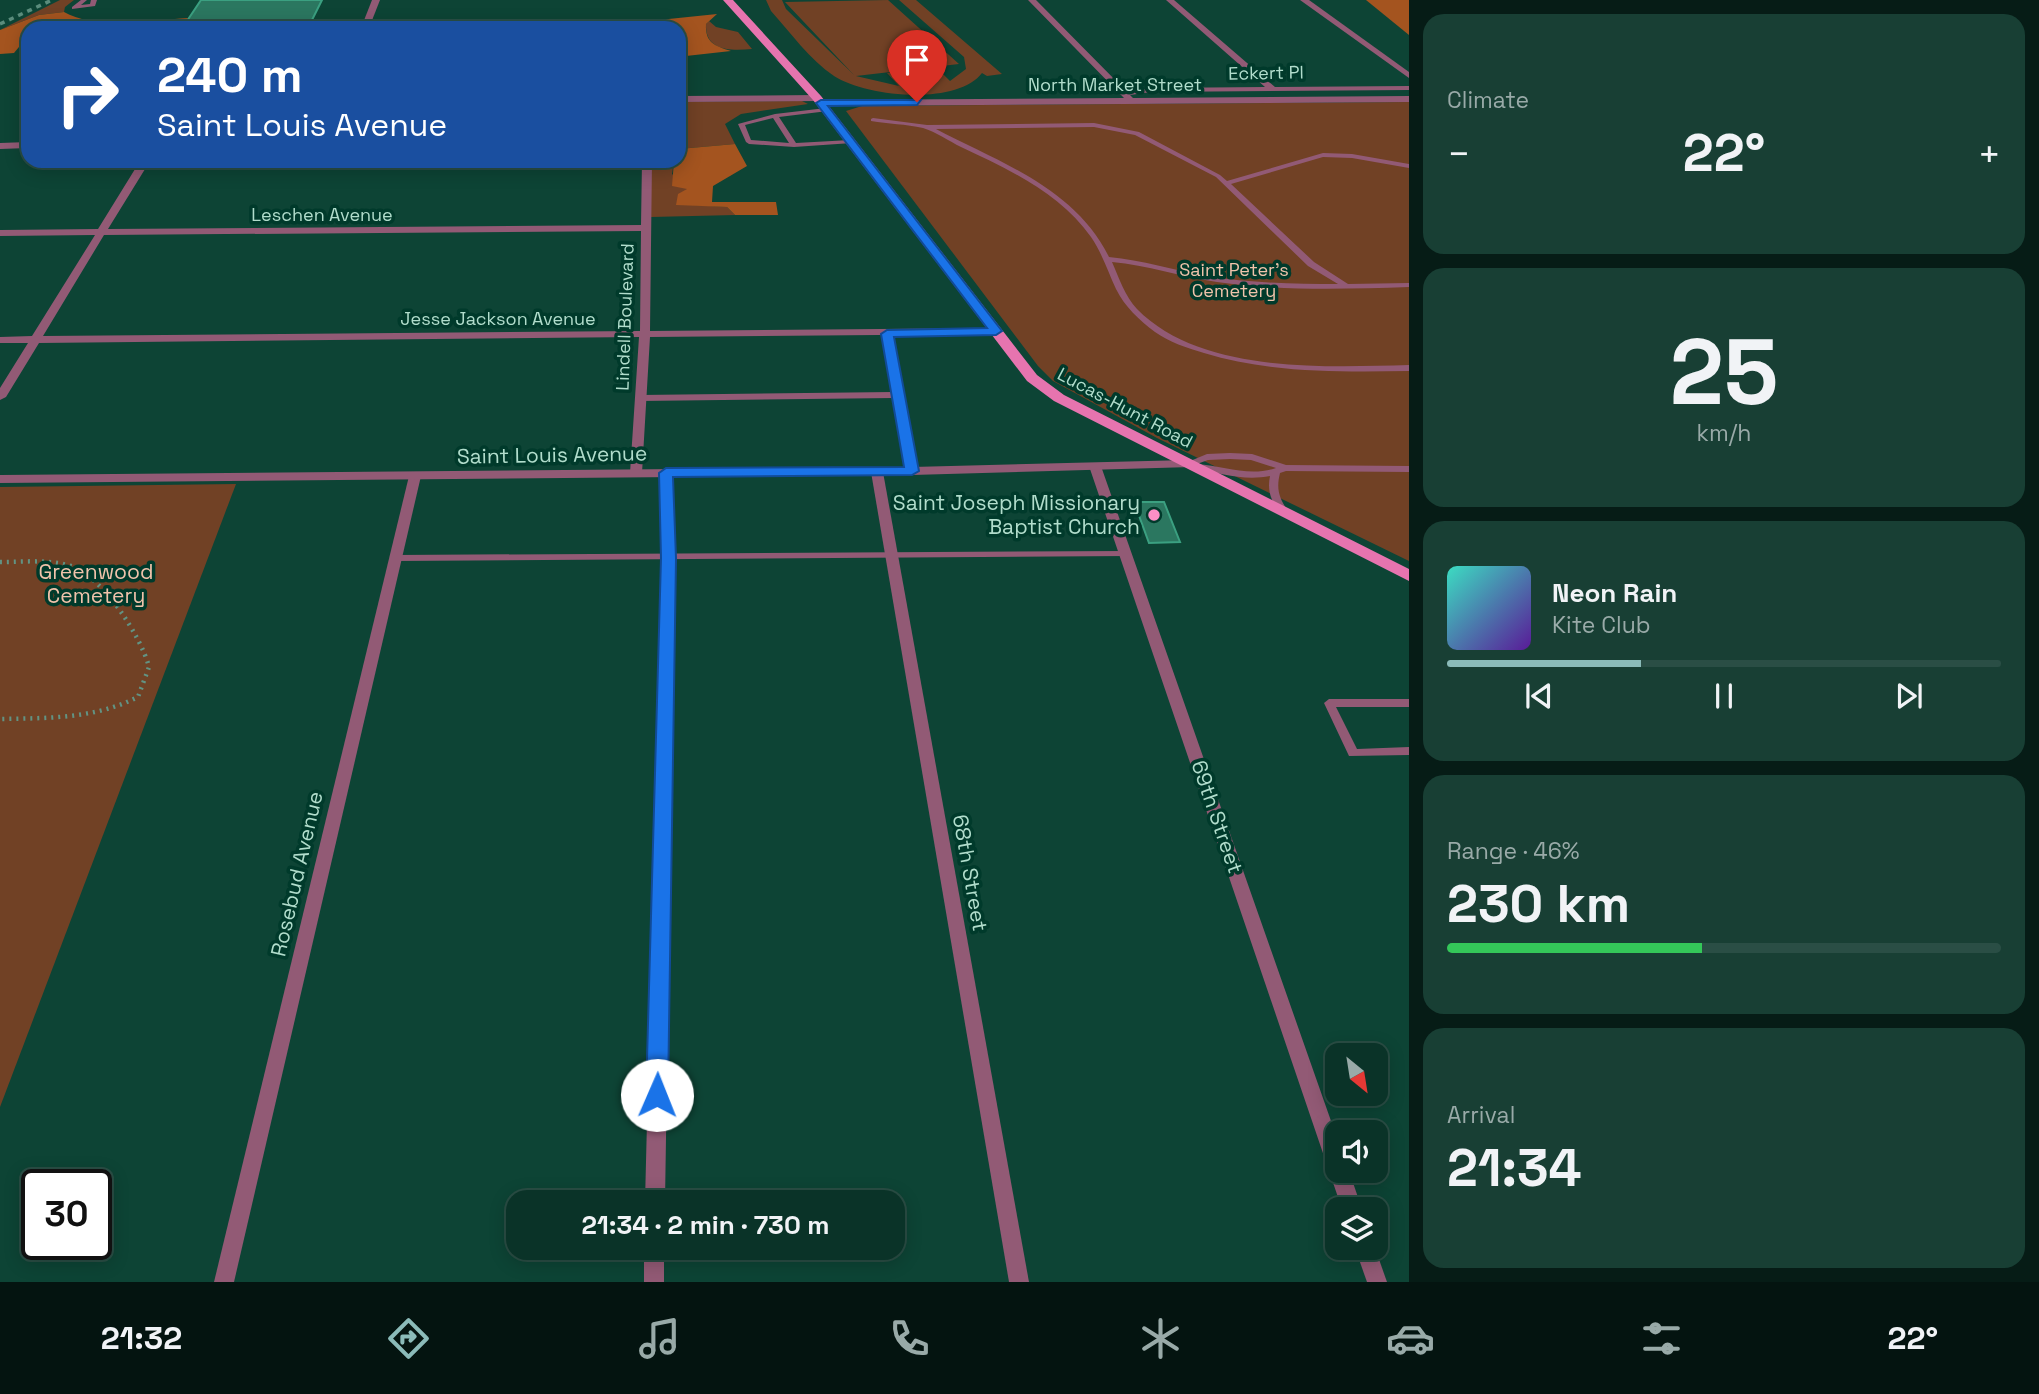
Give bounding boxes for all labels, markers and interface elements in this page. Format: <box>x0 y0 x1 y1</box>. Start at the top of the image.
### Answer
pin <box>887 30 947 102</box>
icon: arrive <box>898 41 936 79</box>
text: 240 m <box>157 44 303 106</box>
icon: right <box>42 49 133 140</box>
street label: Eckert Pl <box>1228 60 1304 85</box>
street label: North Market Street <box>1028 73 1202 96</box>
text: Climate <box>1447 85 1529 115</box>
text: Saint Louis Avenue <box>157 105 447 145</box>
text: 22° <box>1683 120 1765 186</box>
text: − <box>1447 130 1471 178</box>
text: + <box>1977 130 2001 178</box>
street label: Leschen Avenue <box>251 203 393 226</box>
street label: Lindell Boulevard <box>610 243 639 391</box>
park label: Saint Peter's Cemetery <box>1179 258 1289 302</box>
street label: Jesse Jackson Avenue <box>400 307 596 330</box>
text: 25 <box>1670 314 1778 431</box>
street label: Lucas-Hunt Road <box>1054 362 1197 453</box>
text: km/h <box>1697 418 1751 448</box>
street label: Saint Louis Avenue <box>457 439 647 470</box>
place label: Saint Joseph Missionary Baptist Church <box>893 489 1140 540</box>
marker: Saint Joseph Missionary Baptist Church <box>1146 507 1162 523</box>
park label: Greenwood Cemetery <box>38 558 154 609</box>
text: Neon Rain <box>1552 576 1677 610</box>
text: Kite Club <box>1552 610 1651 640</box>
icon: previous <box>1520 677 1558 715</box>
icon: pause <box>1705 677 1743 715</box>
icon: next <box>1890 677 1928 715</box>
street label: 69th Street <box>1186 757 1249 877</box>
street label: Rosebud Avenue <box>264 789 329 959</box>
street label: 68th Street <box>947 812 994 933</box>
text: Range · 46% <box>1447 836 1580 866</box>
text: 230 km <box>1447 871 1630 937</box>
north arrow <box>1325 1043 1388 1106</box>
map controls <box>1325 1043 1388 1260</box>
position arrow <box>620 1058 694 1132</box>
text: Arrival <box>1447 1100 1515 1130</box>
button: sound <box>1325 1120 1388 1183</box>
text: 21:34 <box>1447 1135 1582 1201</box>
speed limit sign: 30 <box>21 1169 112 1260</box>
button: layers <box>1325 1197 1388 1260</box>
text: 21:34 · 2 min · 730 m <box>581 1208 830 1242</box>
icon: directions <box>384 1314 433 1363</box>
icon: music <box>635 1314 684 1363</box>
icon: phone <box>885 1314 934 1363</box>
icon: climate <box>1136 1314 1185 1363</box>
icon: car <box>1386 1314 1435 1363</box>
icon: filters <box>1637 1314 1686 1363</box>
text: 21:32 <box>101 1318 182 1358</box>
text: 22° <box>1888 1318 1938 1358</box>

